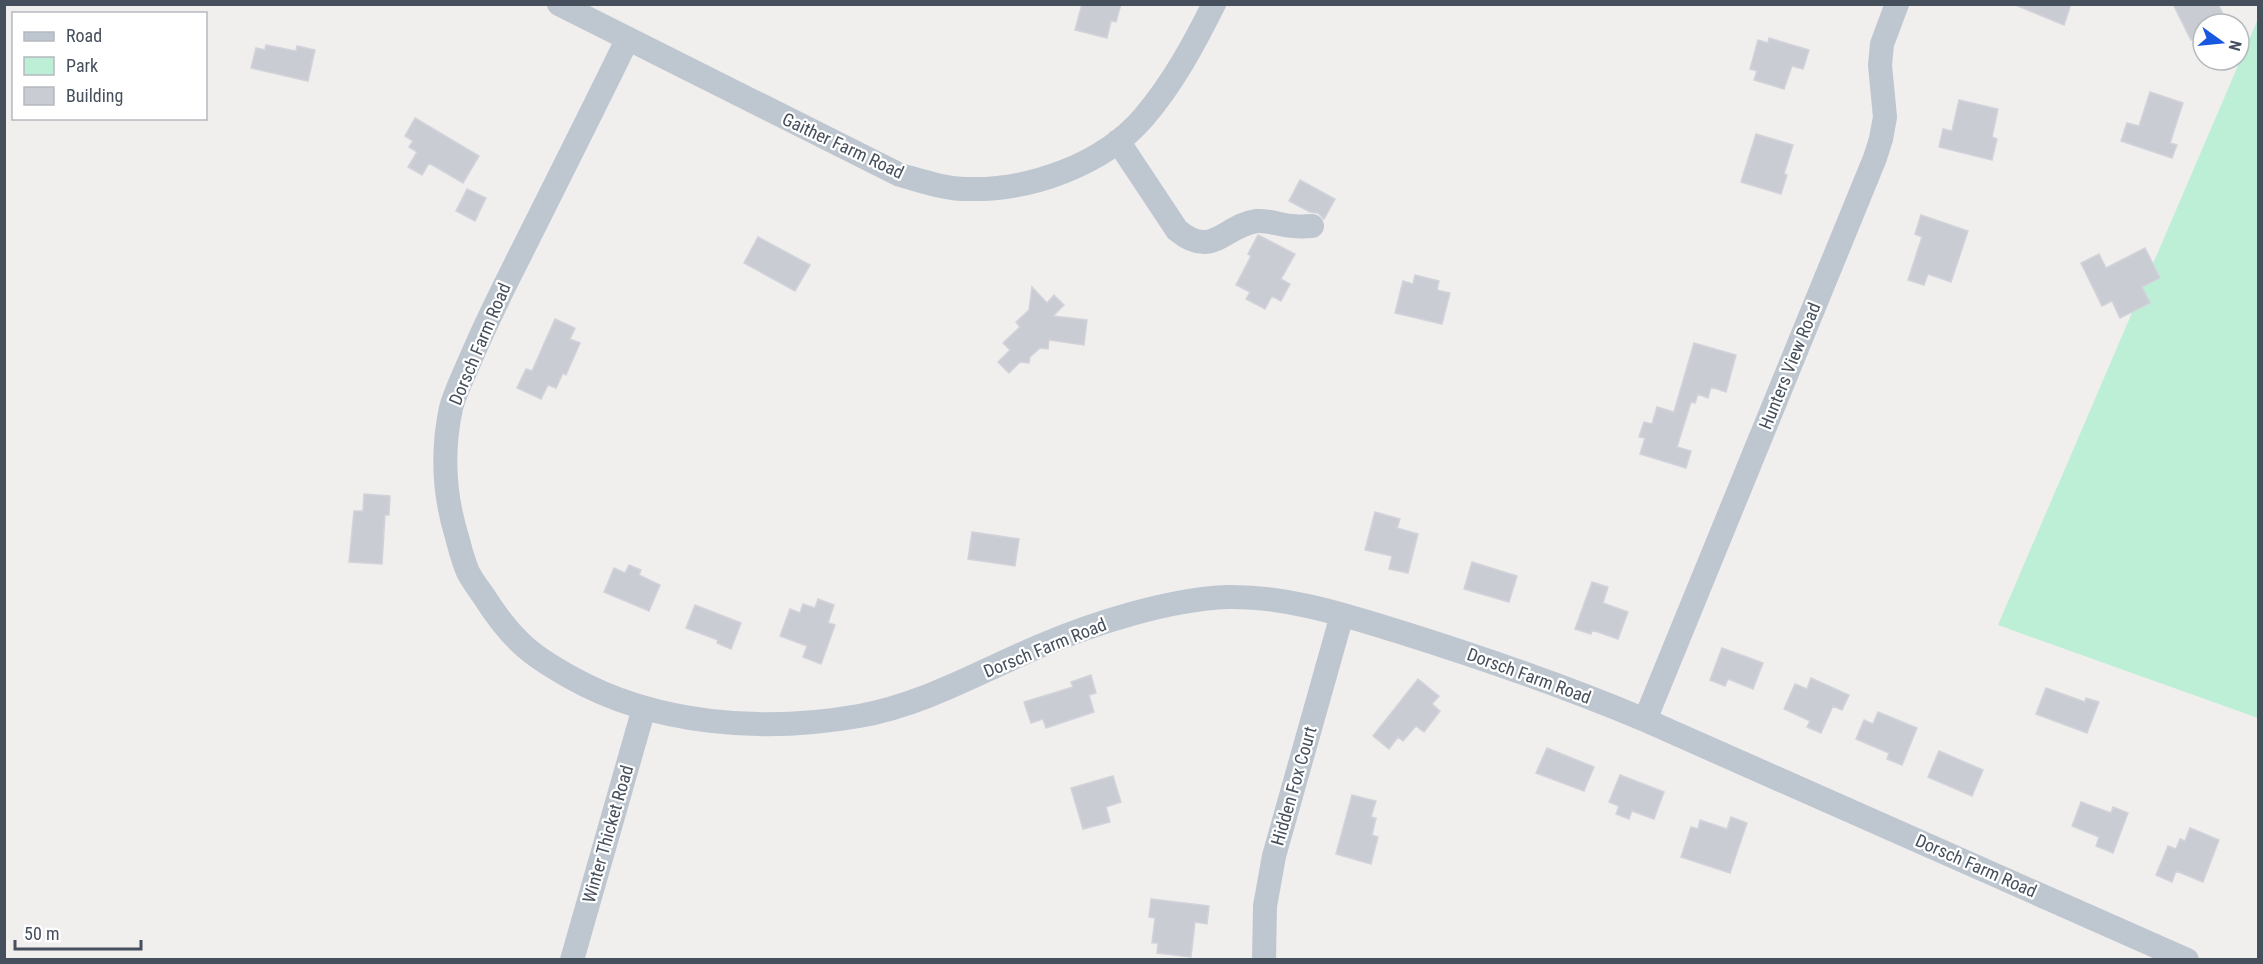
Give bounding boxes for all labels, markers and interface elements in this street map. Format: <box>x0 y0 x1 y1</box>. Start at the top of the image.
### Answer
legend <box>12 12 207 120</box>
north arrow <box>2191 12 2251 72</box>
text: Road <box>66 25 102 46</box>
text: N <box>2225 39 2245 53</box>
text: Park <box>66 55 98 76</box>
text: Building <box>66 85 123 106</box>
street label: Gaither Farm Road <box>779 108 907 183</box>
street label: Dorsch Farm Road <box>444 280 515 408</box>
street label: Hunters View Road <box>1755 299 1825 432</box>
street label: Dorsch Farm Road <box>980 613 1109 682</box>
street label: Dorsch Farm Road <box>1464 643 1594 708</box>
street label: Hidden Fox Court <box>1266 724 1321 848</box>
street label: Winter Thicket Road <box>578 763 637 905</box>
street label: Dorsch Farm Road <box>1912 829 2040 902</box>
scale bar <box>15 913 141 951</box>
text: 50 m <box>24 923 59 944</box>

